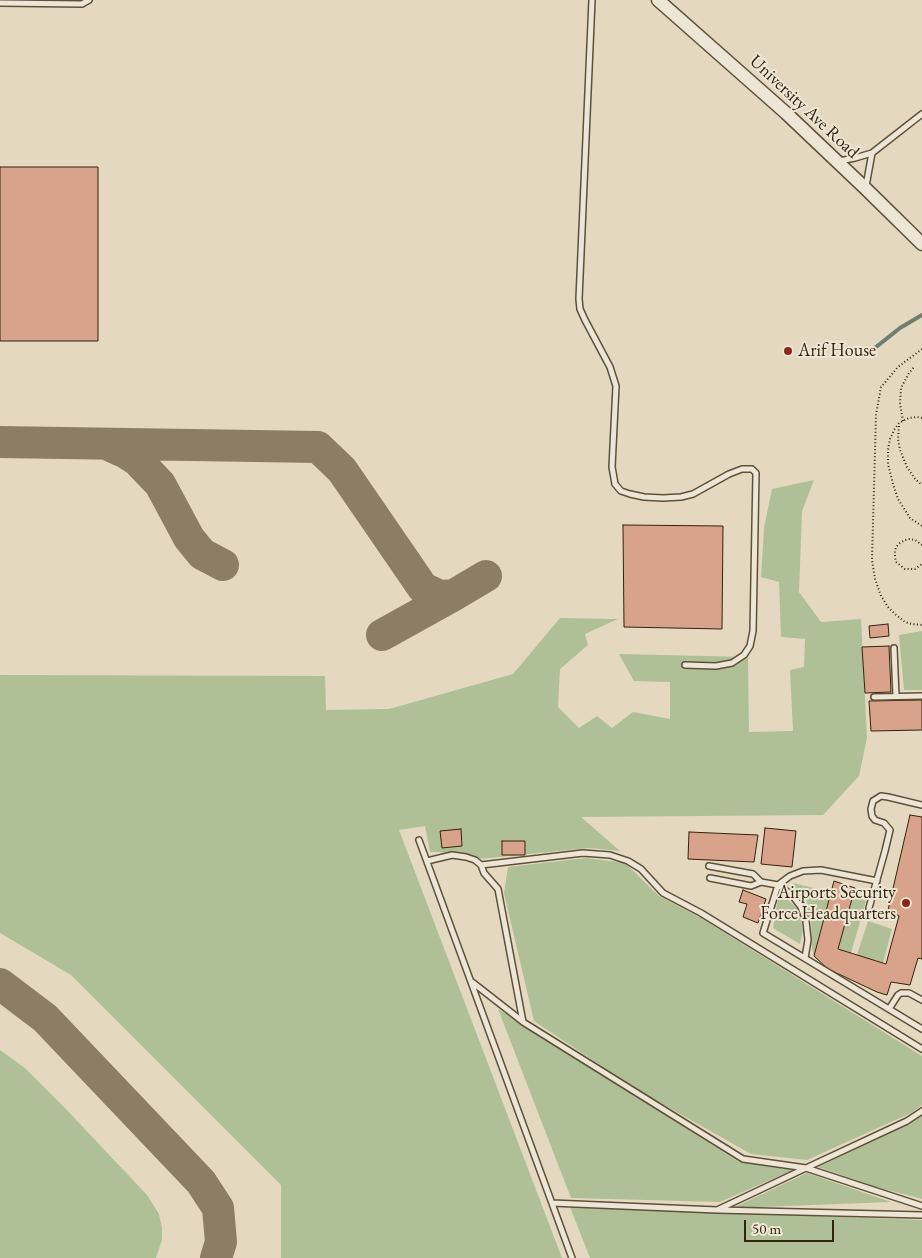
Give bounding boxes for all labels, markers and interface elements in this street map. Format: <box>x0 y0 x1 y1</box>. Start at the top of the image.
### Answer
street label: University Ave Road <box>745 51 863 163</box>
place label: Arif House <box>798 340 876 362</box>
marker: Arif House <box>782 345 794 357</box>
place label: Airports Security Force Headquarters <box>760 882 896 924</box>
marker: Airports Security Force Headquarters <box>900 897 912 909</box>
scale bar <box>747 1210 837 1242</box>
text: 50 m <box>752 1219 781 1238</box>

